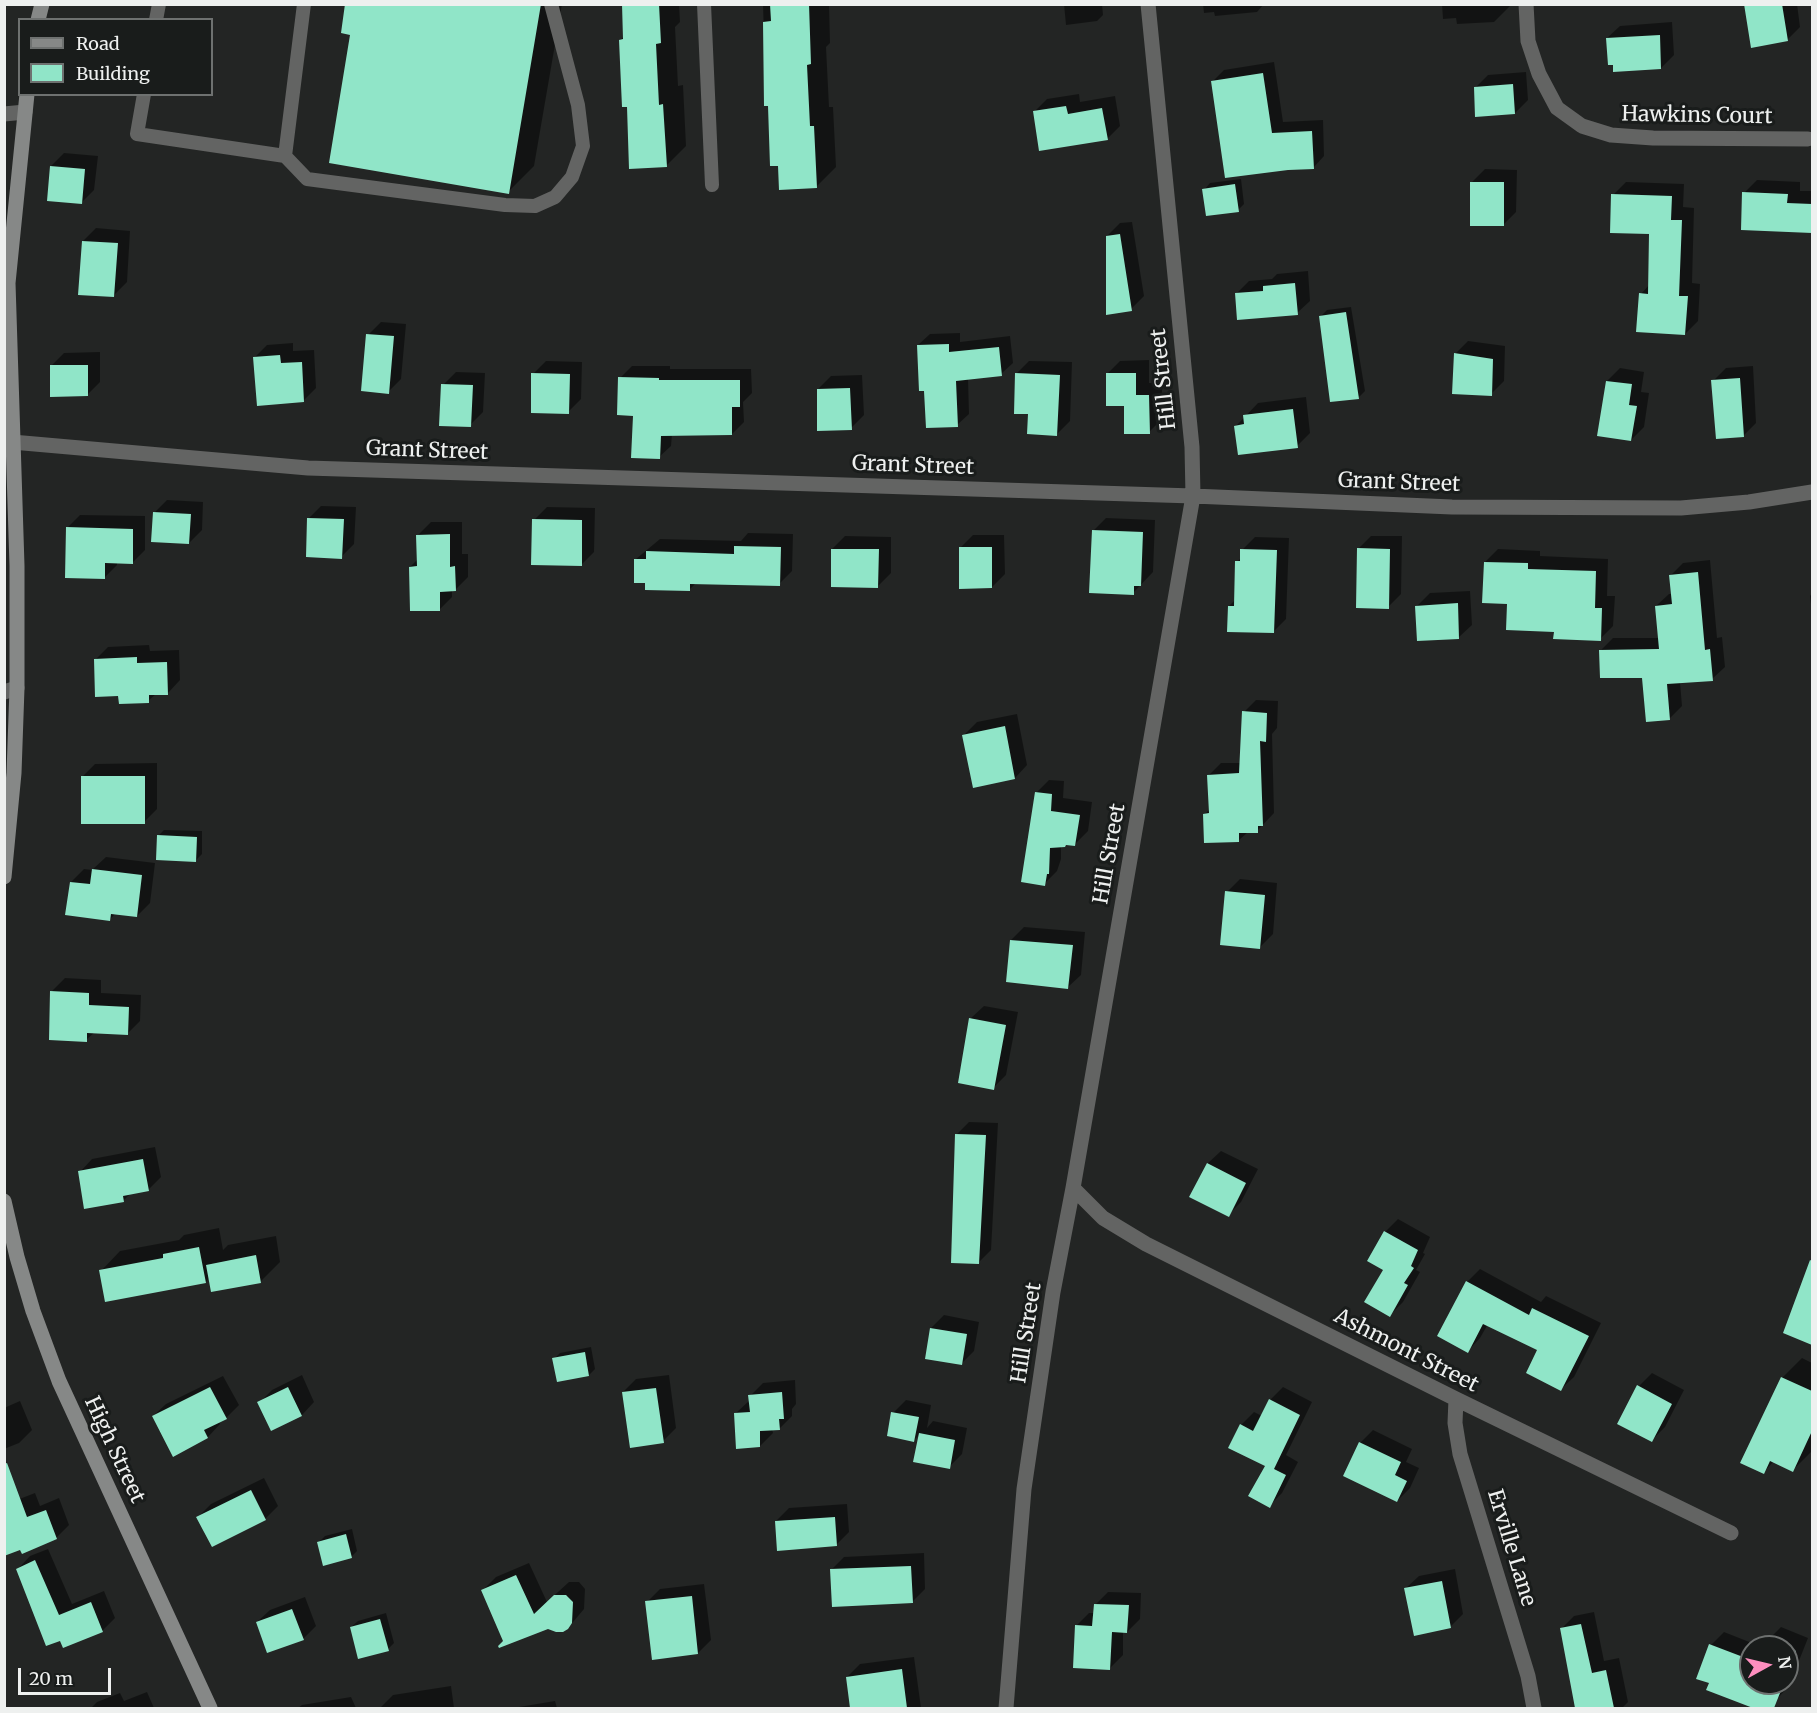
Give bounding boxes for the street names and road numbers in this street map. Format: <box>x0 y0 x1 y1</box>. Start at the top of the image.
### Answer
street label: Hawkins Court <box>1621 102 1773 130</box>
street label: Hill Street <box>1146 327 1182 431</box>
street label: Grant Street <box>366 436 488 466</box>
street label: Grant Street <box>852 451 974 481</box>
street label: Grant Street <box>1338 468 1460 498</box>
street label: Hill Street <box>1089 802 1131 906</box>
street label: Hill Street <box>1007 1281 1047 1385</box>
street label: Ashmont Street <box>1330 1304 1482 1398</box>
street label: High Street <box>78 1393 150 1507</box>
street label: Erville Lane <box>1481 1487 1541 1609</box>

